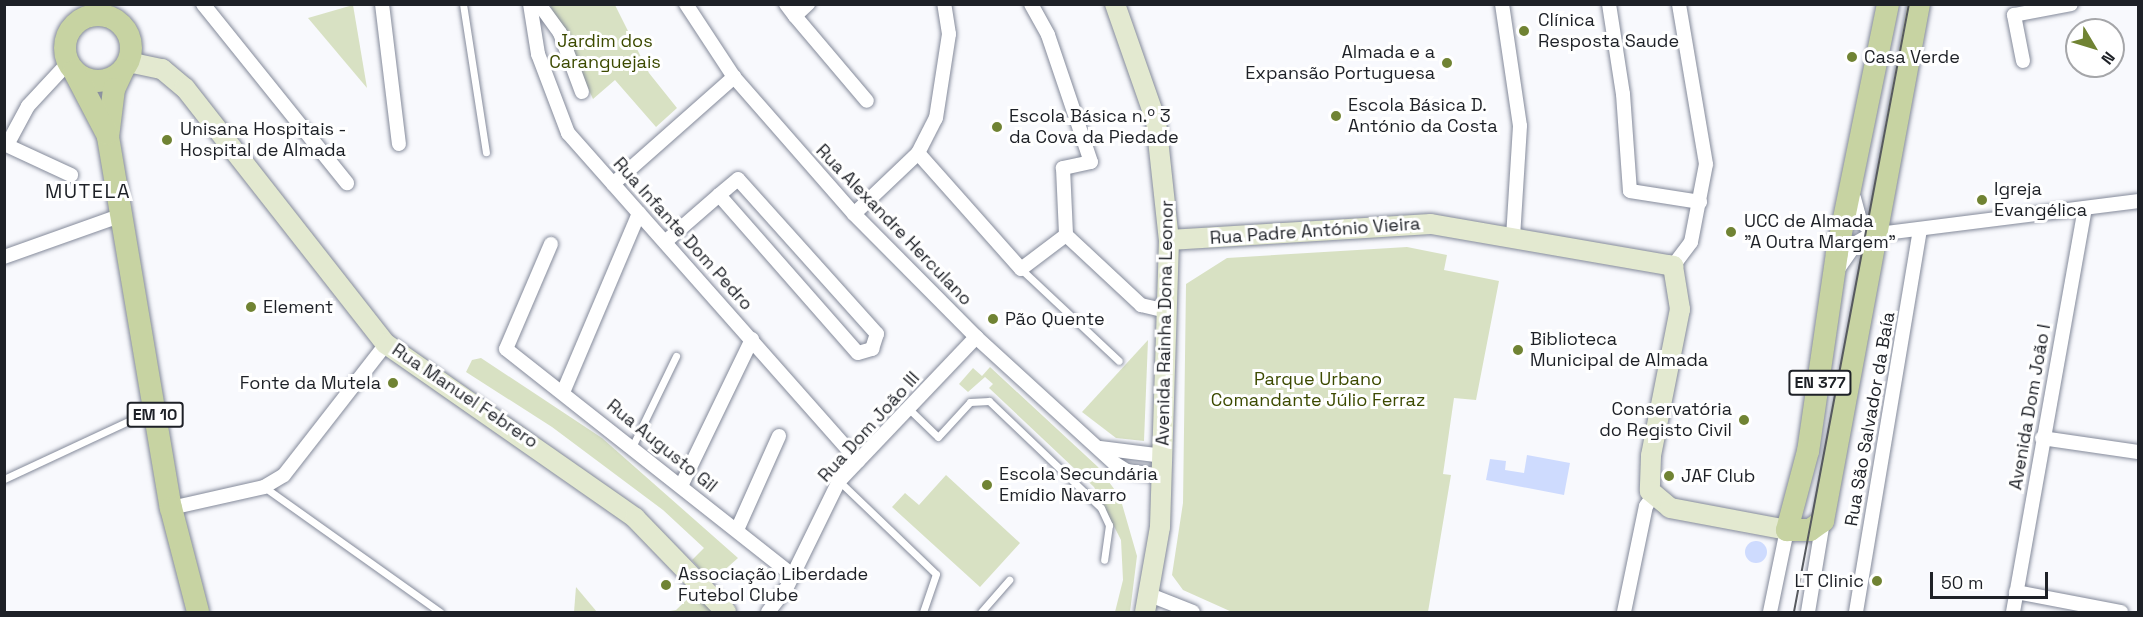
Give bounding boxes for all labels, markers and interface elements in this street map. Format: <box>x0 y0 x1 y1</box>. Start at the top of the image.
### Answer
place label: Clínica Resposta Saude <box>1538 10 1679 52</box>
north arrow <box>2065 18 2125 78</box>
marker: Clínica Resposta Saude <box>1515 22 1533 40</box>
park label: Jardim dos Caranguejais <box>549 31 661 74</box>
place label: Almada e a Expansão Portuguesa <box>1245 42 1435 84</box>
place label: Casa Verde <box>1864 46 1960 68</box>
text: N <box>2096 47 2120 69</box>
marker: Casa Verde <box>1845 50 1859 64</box>
marker: Almada e a Expansão Portuguesa <box>1440 56 1454 70</box>
place label: Escola Básica D. António da Costa <box>1348 95 1498 138</box>
place label: Escola Básica n.º 3 da Cova da Piedade <box>1009 106 1179 148</box>
marker: Escola Básica D. António da Costa <box>1329 109 1343 123</box>
place label: Unisana Hospitais - Hospital de Almada <box>180 119 347 162</box>
marker: Escola Básica n.º 3 da Cova da Piedade <box>990 120 1004 134</box>
marker: Unisana Hospitais - Hospital de Almada <box>158 131 176 149</box>
street label: Rua Alexandre Herculano <box>811 140 977 310</box>
street label: Rua Infante Dom Pedro <box>609 153 757 315</box>
district label: MUTELA <box>45 179 131 203</box>
place label: Igreja Evangélica <box>1994 179 2087 222</box>
marker: Igreja Evangélica <box>1975 193 1989 207</box>
street label: Avenida Rainha Dona Leonor <box>1152 200 1178 446</box>
place label: UCC de Almada "A Outra Margem" <box>1744 211 1896 254</box>
street label: Rua Padre António Vieira <box>1209 213 1421 249</box>
marker: UCC de Almada "A Outra Margem" <box>1722 223 1740 241</box>
place label: Element <box>263 296 333 318</box>
marker: Element <box>244 300 258 314</box>
place label: Pão Quente <box>1005 308 1105 330</box>
street label: Rua São Salvador da Baía <box>1841 310 1899 528</box>
marker: Pão Quente <box>986 312 1000 326</box>
street label: Avenida Dom João I <box>2005 323 2055 491</box>
place label: Biblioteca Municipal de Almada <box>1530 329 1708 372</box>
street label: Rua Manuel Febrero <box>388 339 542 453</box>
marker: Biblioteca Municipal de Almada <box>1511 343 1525 357</box>
street label: Rua Dom João III <box>814 367 924 487</box>
park label: Parque Urbano Comandante Júlio Ferraz <box>1211 369 1425 412</box>
road number: EN 377 <box>1787 370 1853 396</box>
place label: Fonte da Mutela <box>240 372 381 394</box>
marker: Fonte da Mutela <box>386 376 400 390</box>
street label: Rua Augusto Gil <box>602 395 722 497</box>
place label: Conservatória do Registo Civil <box>1599 399 1732 442</box>
road number: EM 10 <box>126 402 184 428</box>
marker: Conservatória do Registo Civil <box>1737 413 1751 427</box>
place label: Escola Secundária Emídio Navarro <box>999 464 1158 506</box>
place label: JAF Club <box>1681 465 1755 487</box>
marker: JAF Club <box>1662 469 1676 483</box>
marker: Escola Secundária Emídio Navarro <box>980 478 994 492</box>
scale bar <box>1933 560 2052 598</box>
place label: Associação Liberdade Futebol Clube <box>678 564 868 606</box>
place label: LT Clinic <box>1794 570 1864 592</box>
text: 50 m <box>1941 571 1983 594</box>
marker: LT Clinic <box>1868 572 1886 590</box>
marker: Associação Liberdade Futebol Clube <box>659 578 673 592</box>

